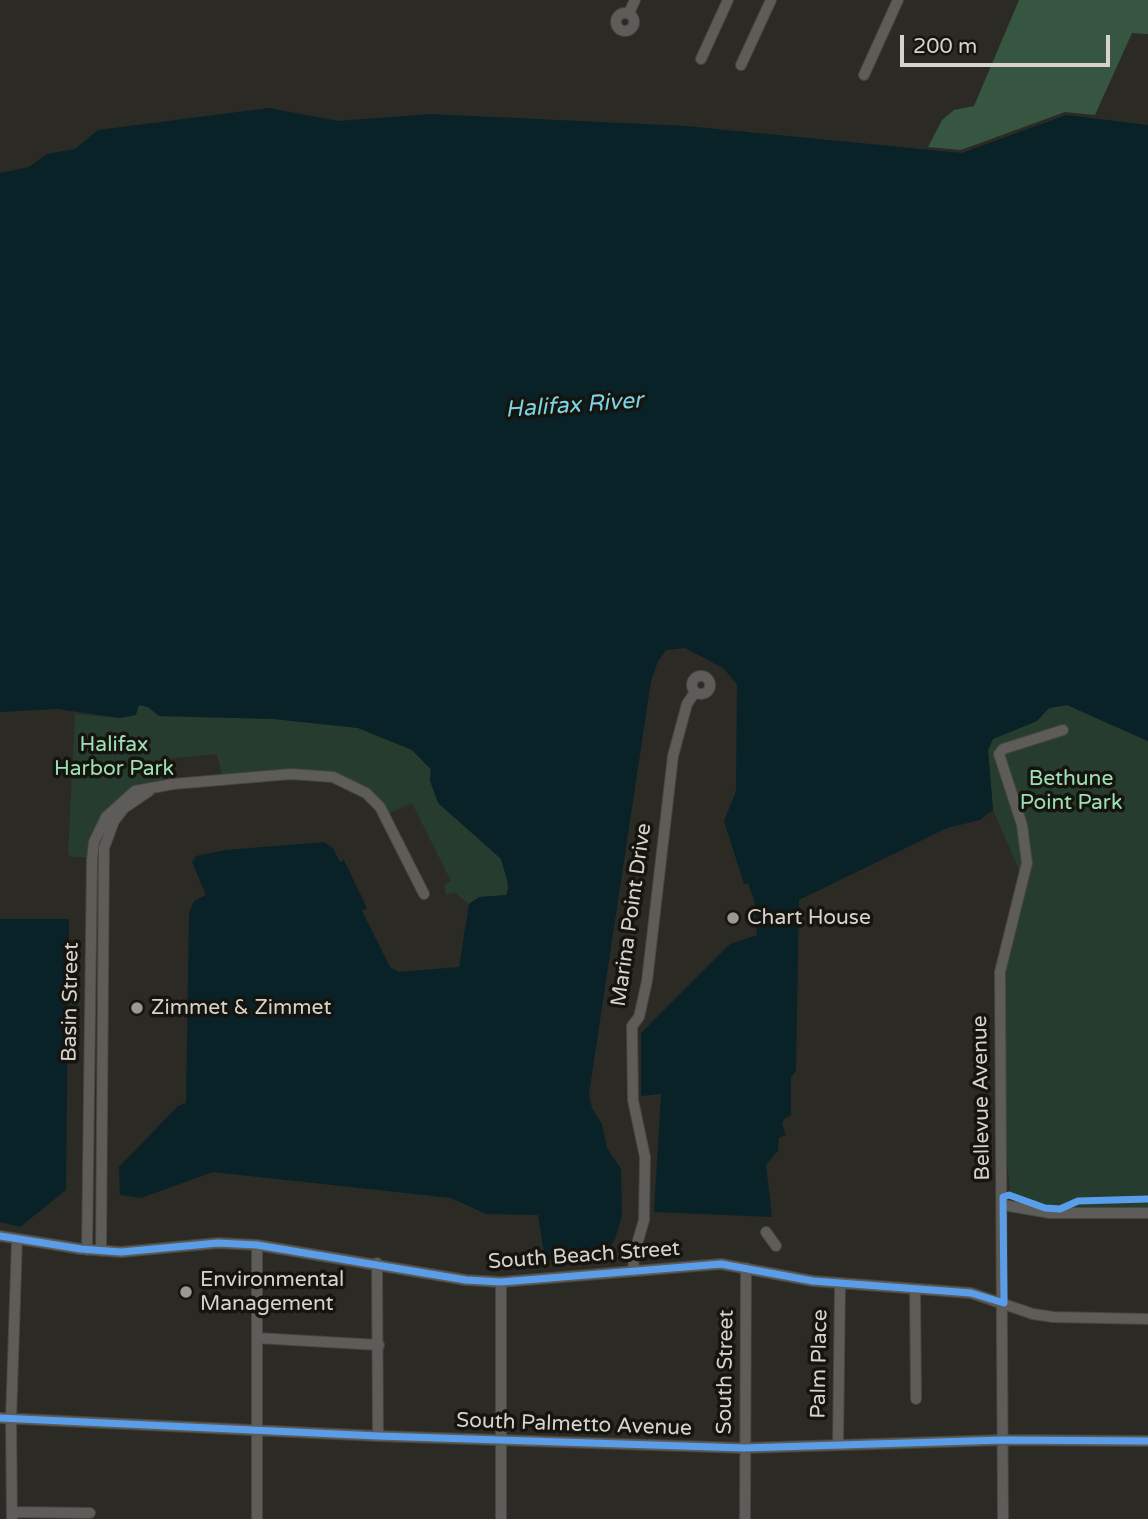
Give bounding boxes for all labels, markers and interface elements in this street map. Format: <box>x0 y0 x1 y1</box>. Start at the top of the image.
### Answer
scale bar <box>903 21 1113 65</box>
text: 200 m <box>913 34 977 59</box>
water label: Halifax River <box>504 387 644 425</box>
park label: Halifax Harbor Park <box>54 732 174 782</box>
park label: Bethune Point Park <box>1020 766 1122 816</box>
street label: Marina Point Drive <box>607 822 657 1008</box>
place label: Chart House <box>747 905 871 931</box>
marker: Chart House <box>725 910 741 926</box>
street label: Basin Street <box>57 942 85 1062</box>
place label: Zimmet & Zimmet <box>151 995 331 1021</box>
marker: Zimmet & Zimmet <box>129 1000 145 1016</box>
street label: Bellevue Avenue <box>968 1015 996 1181</box>
street label: South Beach Street <box>487 1237 681 1275</box>
place label: Environmental Management <box>200 1267 344 1317</box>
marker: Environmental Management <box>178 1284 194 1300</box>
street label: South Street <box>712 1309 740 1435</box>
street label: Palm Place <box>806 1309 834 1419</box>
street label: South Palmetto Avenue <box>456 1408 692 1442</box>

